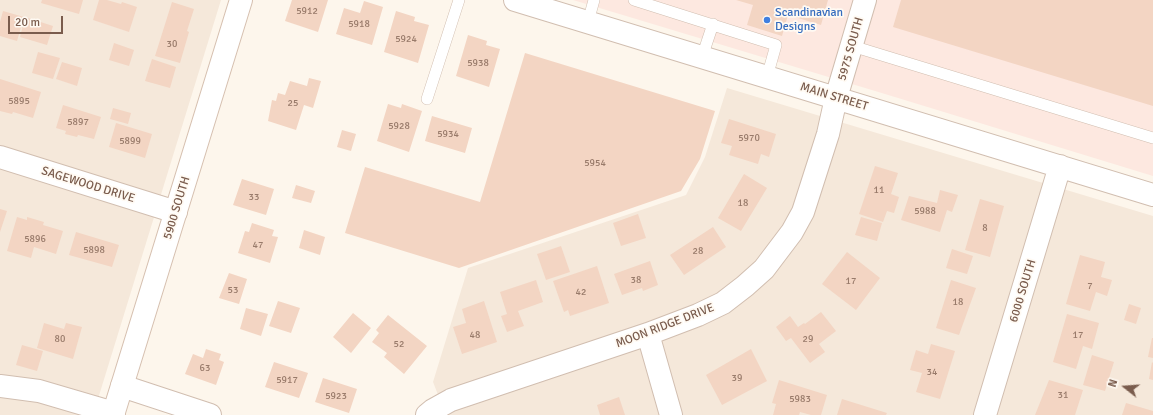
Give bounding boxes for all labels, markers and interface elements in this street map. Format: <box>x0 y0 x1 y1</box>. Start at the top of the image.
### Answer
house number: 5912 <box>296 5 318 17</box>
place label: Scandinavian Designs <box>775 6 843 34</box>
scale bar <box>10 8 65 34</box>
text: 20 m <box>15 15 40 30</box>
marker: Scandinavian Designs <box>762 15 772 25</box>
street label: 5975 SOUTH <box>835 16 867 82</box>
house number: 5918 <box>348 18 370 30</box>
house number: 5924 <box>395 33 417 45</box>
house number: 30 <box>167 38 177 50</box>
house number: 5938 <box>467 57 489 69</box>
street label: MAIN STREET <box>798 80 870 114</box>
house number: 5895 <box>8 95 30 107</box>
house number: 25 <box>288 97 298 109</box>
house number: 5897 <box>67 116 89 128</box>
house number: 5928 <box>388 120 410 132</box>
house number: 5934 <box>437 128 459 140</box>
house number: 5970 <box>738 132 760 144</box>
house number: 5899 <box>119 135 141 147</box>
house number: 5954 <box>584 157 606 169</box>
street label: SAGEWOOD DRIVE <box>40 164 136 206</box>
street label: 5900 SOUTH <box>161 175 193 241</box>
house number: 11 <box>874 184 884 196</box>
house number: 33 <box>249 191 259 203</box>
house number: 18 <box>738 197 748 209</box>
house number: 5988 <box>914 205 936 217</box>
house number: 8 <box>982 222 988 234</box>
house number: 5896 <box>24 233 46 245</box>
house number: 47 <box>253 239 263 251</box>
house number: 5898 <box>83 244 105 256</box>
house number: 28 <box>693 245 703 257</box>
street label: 6000 SOUTH <box>1007 258 1039 324</box>
house number: 38 <box>631 274 641 286</box>
house number: 17 <box>846 275 856 287</box>
house number: 7 <box>1087 280 1093 292</box>
house number: 53 <box>228 284 238 296</box>
house number: 42 <box>576 286 586 298</box>
house number: 18 <box>953 296 963 308</box>
street label: MOON RIDGE DRIVE <box>614 301 716 351</box>
house number: 48 <box>470 329 480 341</box>
house number: 17 <box>1073 329 1083 341</box>
house number: 80 <box>55 333 65 345</box>
house number: 29 <box>803 333 813 345</box>
house number: 52 <box>394 338 404 350</box>
house number: 63 <box>200 362 210 374</box>
house number: 34 <box>927 366 937 378</box>
north arrow <box>1105 367 1145 407</box>
house number: 39 <box>732 372 742 384</box>
house number: 5917 <box>276 374 298 386</box>
text: N <box>1106 378 1120 389</box>
house number: 31 <box>1058 389 1068 401</box>
house number: 5923 <box>325 390 347 402</box>
house number: 5983 <box>789 393 811 405</box>

